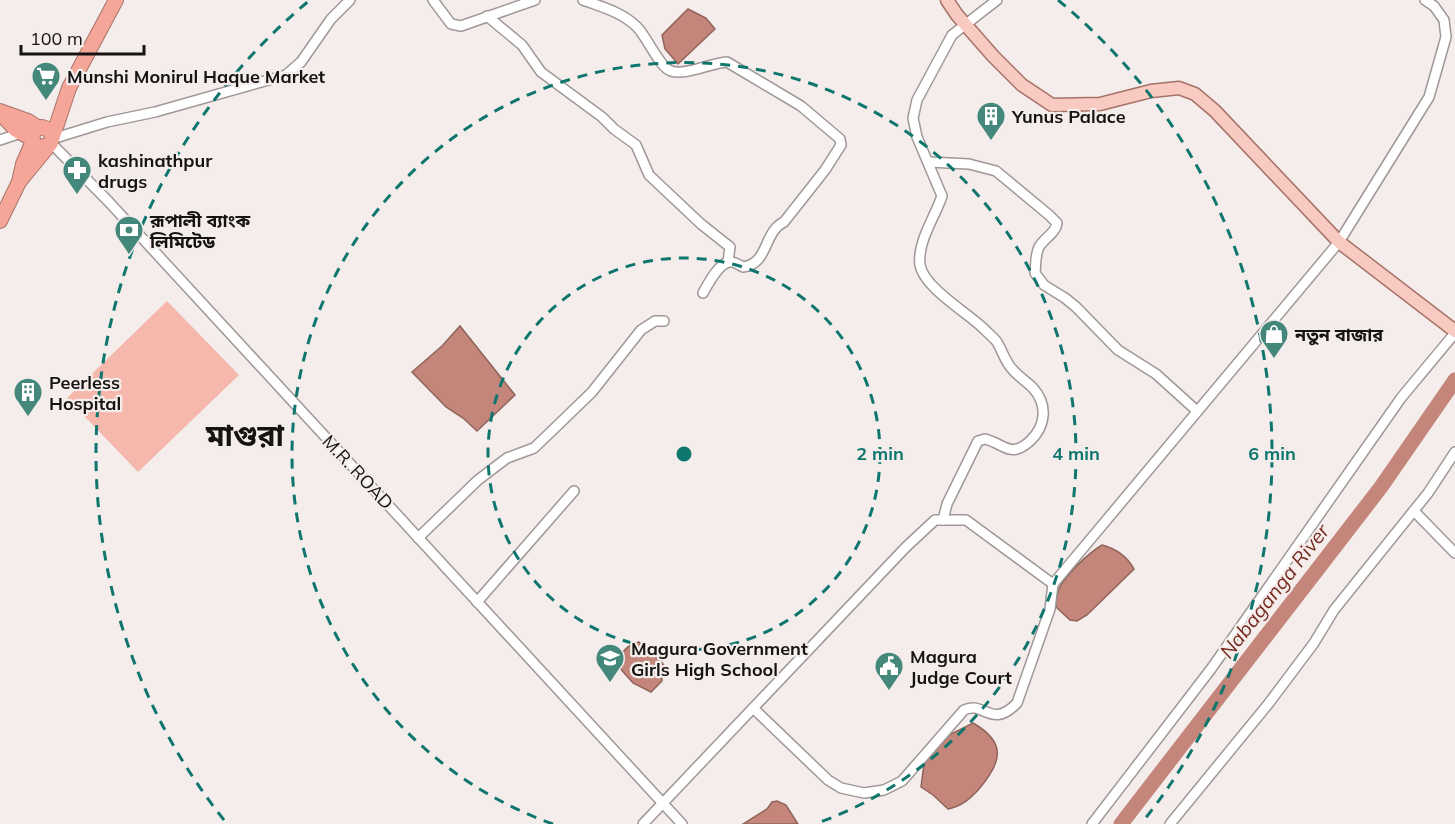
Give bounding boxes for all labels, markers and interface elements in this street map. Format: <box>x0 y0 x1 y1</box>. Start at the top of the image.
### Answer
scale bar <box>21 18 144 56</box>
text: 100 m <box>30 27 83 50</box>
supermarket icon: Munshi Monirul Haque Market <box>30 60 62 102</box>
place label: Munshi Monirul Haque Market <box>67 65 325 88</box>
building icon: Yunus Palace <box>975 100 1007 142</box>
place label: Yunus Palace <box>1011 105 1126 128</box>
place label: kashinathpur drugs <box>98 149 213 193</box>
pharmacy icon: kashinathpur drugs <box>61 154 93 196</box>
place label: রূপালী ব্যাংক লিমিটেড <box>149 209 251 253</box>
bank icon: রূপালী ব্যাংক লিমিটেড <box>113 214 145 256</box>
shop icon: নতুন বাজার <box>1258 318 1290 360</box>
place label: নতুন বাজার <box>1294 323 1384 346</box>
place label: Peerless Hospital <box>49 371 121 415</box>
building icon: Peerless Hospital <box>12 376 44 418</box>
district label: মাগুরা <box>205 416 285 454</box>
street label: M.R. ROAD <box>318 430 398 514</box>
text: 2 min <box>856 442 904 465</box>
text: 4 min <box>1052 442 1100 465</box>
text: 6 min <box>1248 442 1296 465</box>
centre of rings <box>674 444 694 464</box>
water label: Nabaganga River <box>1214 518 1335 663</box>
place label: Magura Government Girls High School <box>631 637 808 681</box>
school or university icon: Magura Government Girls High School <box>594 642 626 684</box>
place label: Magura Judge Court <box>910 645 1012 689</box>
public building icon: Magura Judge Court <box>873 650 905 692</box>

